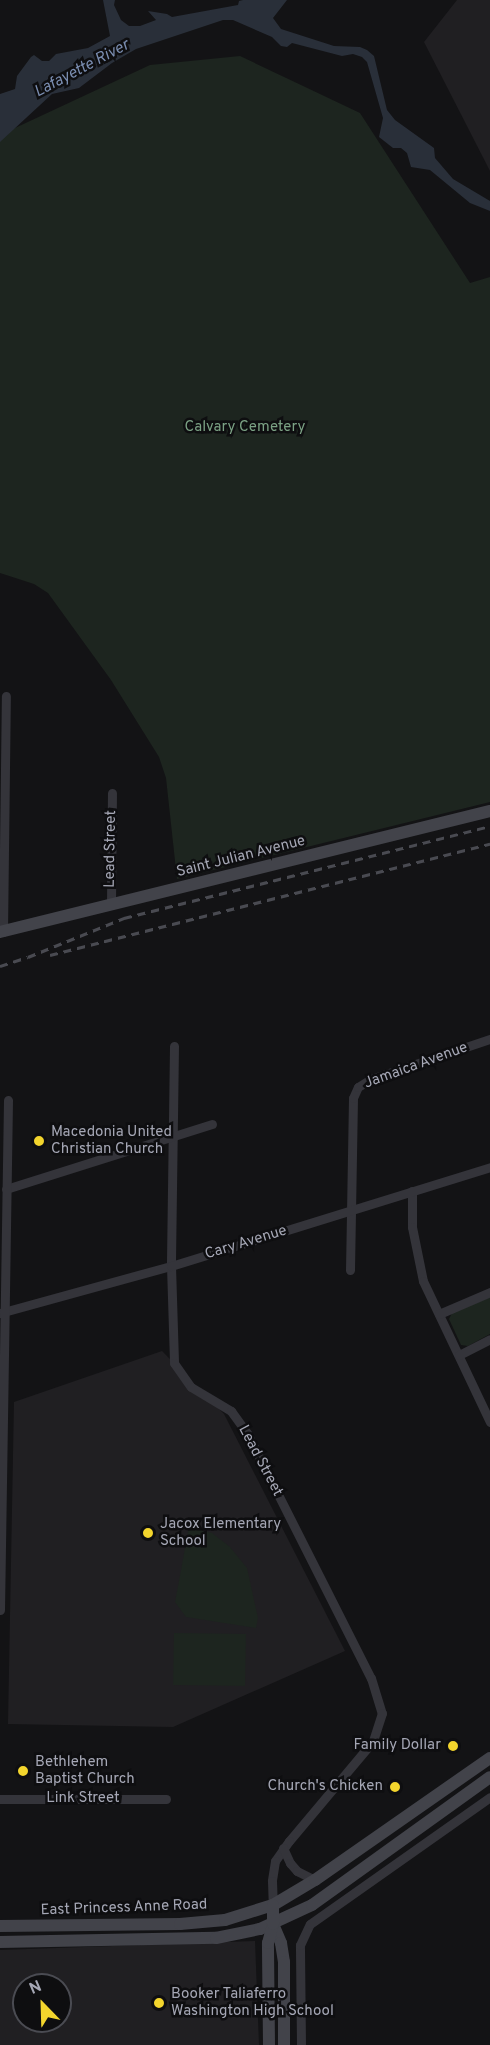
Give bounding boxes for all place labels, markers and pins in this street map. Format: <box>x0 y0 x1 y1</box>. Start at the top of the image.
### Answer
place label: Macedonia United Christian Church <box>51 1123 172 1158</box>
marker: Macedonia United Christian Church <box>32 1134 46 1148</box>
place label: Jacox Elementary School <box>160 1515 281 1550</box>
marker: Jacox Elementary School <box>141 1526 155 1540</box>
place label: Family Dollar <box>354 1737 441 1755</box>
marker: Family Dollar <box>446 1739 460 1753</box>
place label: Bethlehem Baptist Church <box>35 1753 135 1788</box>
marker: Bethlehem Baptist Church <box>16 1764 30 1778</box>
place label: Church's Chicken <box>267 1778 383 1796</box>
marker: Church's Chicken <box>388 1780 402 1794</box>
place label: Booker Taliaferro Washington High School <box>171 1985 334 2020</box>
marker: Booker Taliaferro Washington High School <box>152 1996 166 2010</box>

